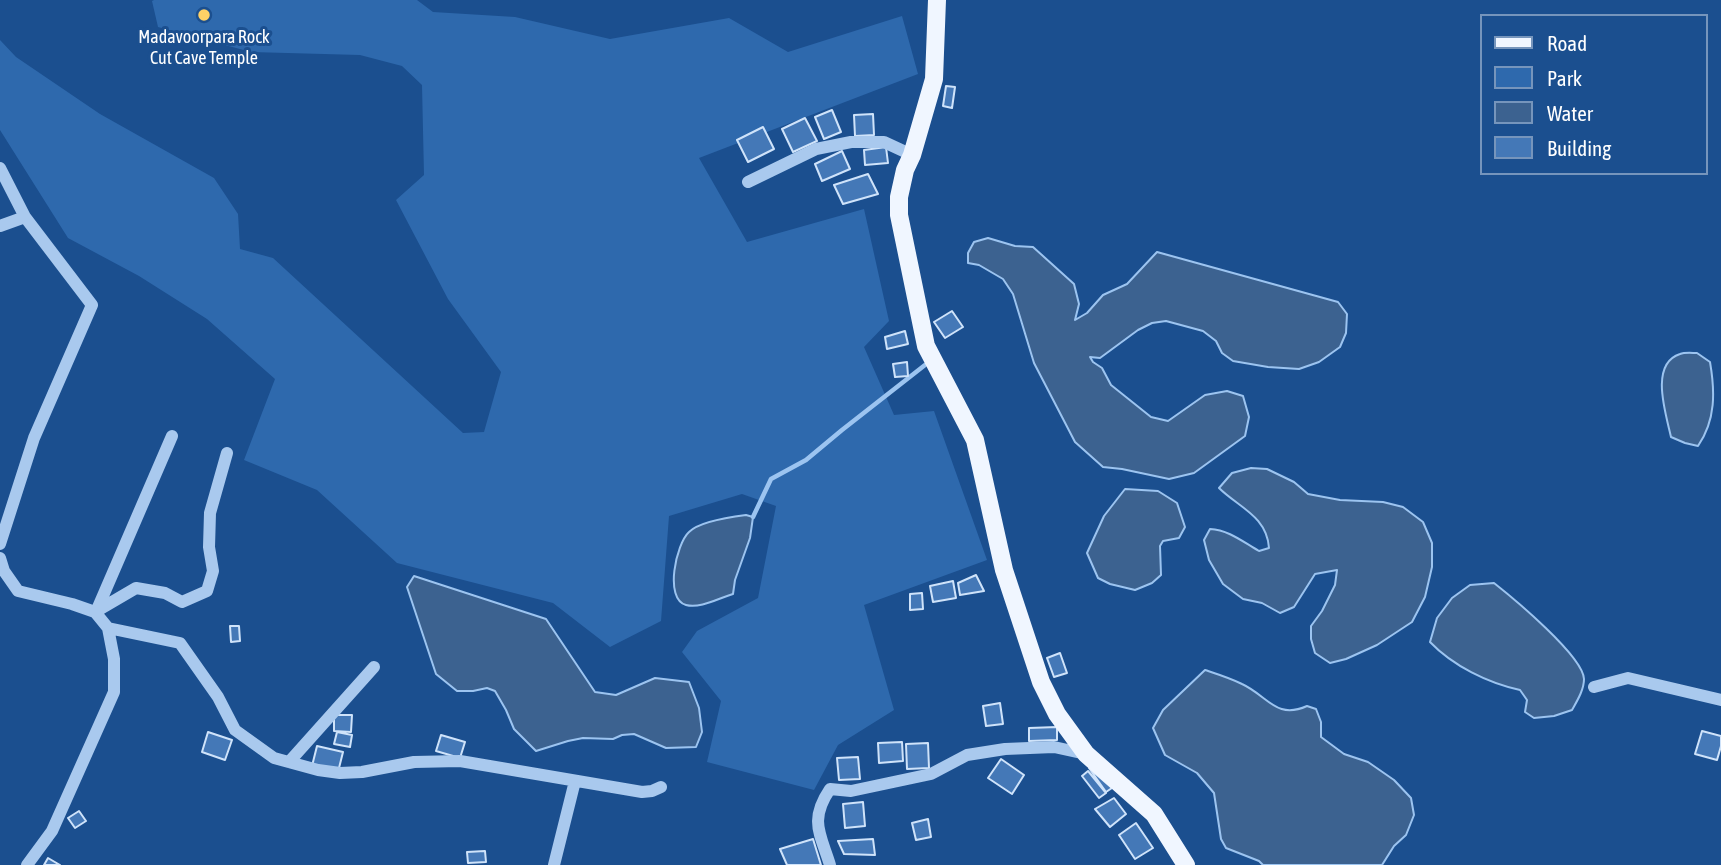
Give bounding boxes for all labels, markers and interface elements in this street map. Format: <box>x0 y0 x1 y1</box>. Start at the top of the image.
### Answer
marker: Madavoorpara Rock Cut Cave Temple <box>196 7 212 23</box>
legend <box>1480 14 1707 175</box>
place label: Madavoorpara Rock Cut Cave Temple <box>138 26 270 68</box>
text: Road <box>1547 31 1587 55</box>
text: Park <box>1547 66 1582 90</box>
text: Water <box>1547 101 1593 125</box>
text: Building <box>1547 136 1611 160</box>

